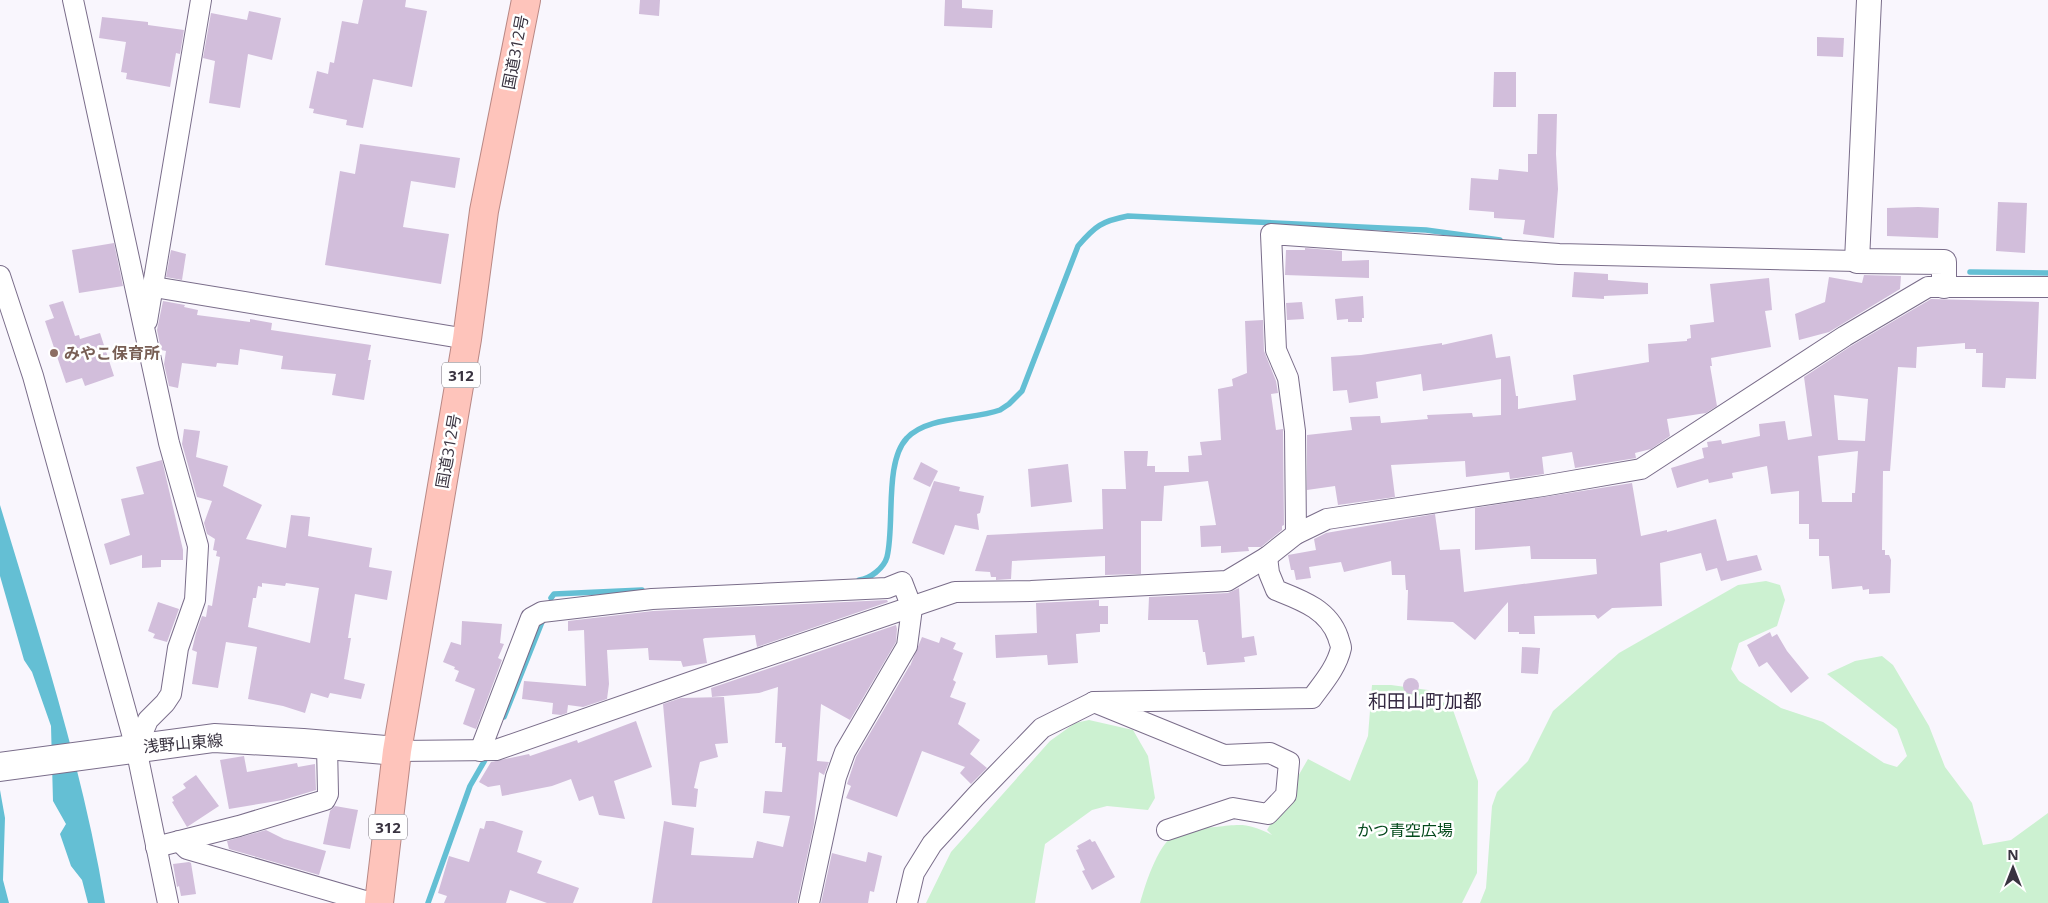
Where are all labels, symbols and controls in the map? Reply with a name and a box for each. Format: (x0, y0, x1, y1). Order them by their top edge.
street label: 国道312号 (497, 13, 533, 91)
place label: みやこ保育所 (64, 342, 160, 364)
marker: みやこ保育所 (48, 347, 60, 359)
road number: 312 (442, 362, 480, 388)
street label: 国道312号 (431, 412, 465, 490)
district label: 和田山町加都 (1368, 688, 1482, 714)
street label: 浅野山東線 (142, 729, 224, 757)
road number: 312 (369, 814, 407, 840)
park label: かつ青空広場 (1357, 819, 1453, 841)
north arrow (1988, 843, 2038, 893)
text: N (2007, 845, 2019, 864)

